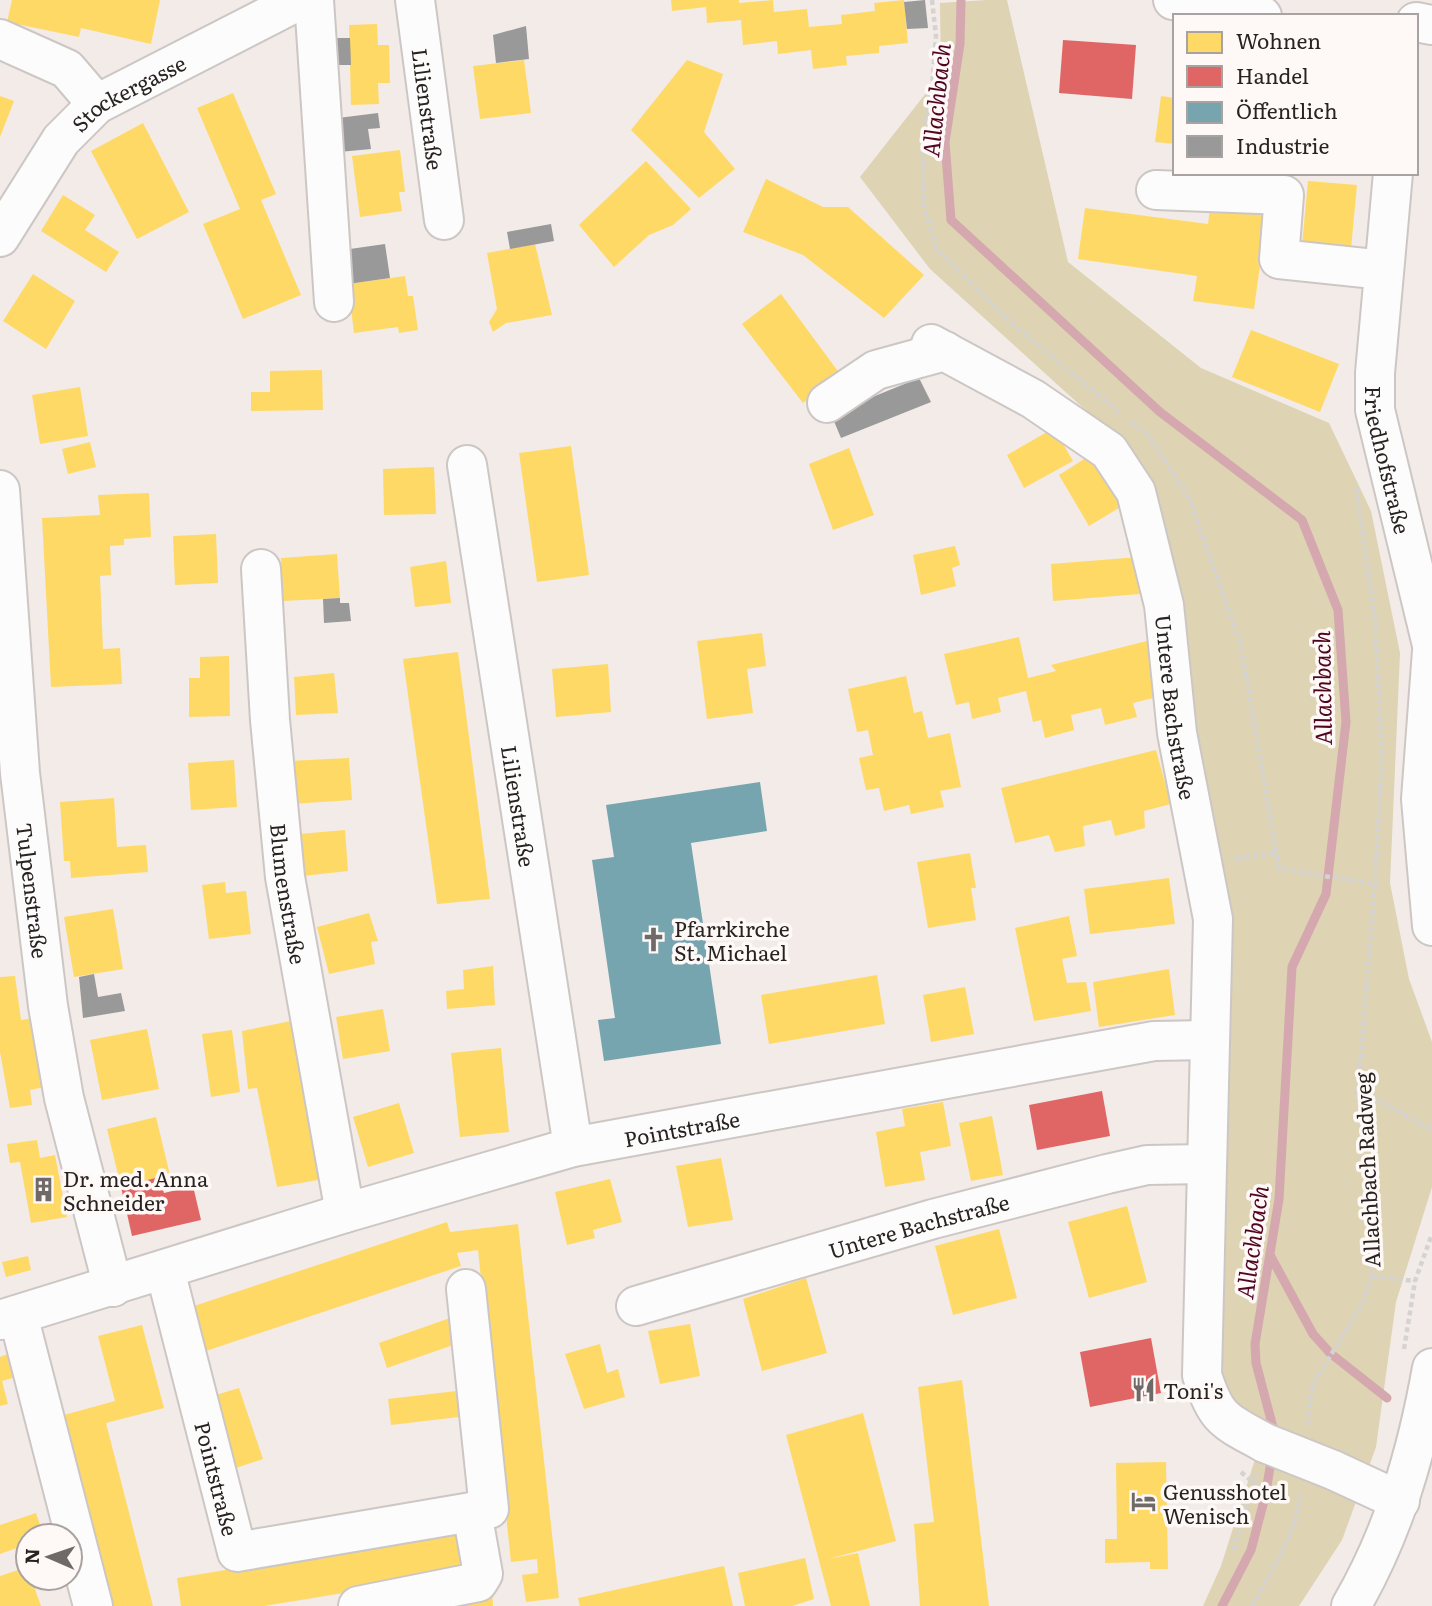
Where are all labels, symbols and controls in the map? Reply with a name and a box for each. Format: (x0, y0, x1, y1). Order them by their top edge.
legend (1173, 14, 1418, 175)
text: Wohnen (1236, 24, 1321, 55)
water label: Allachbach (912, 41, 958, 159)
street label: Stockergasse (63, 46, 191, 138)
street label: Lilienstraße (406, 46, 453, 172)
text: Handel (1236, 59, 1309, 90)
text: Öffentlich (1236, 94, 1338, 125)
text: Industrie (1236, 129, 1329, 160)
street label: Friedhofstraße (1360, 386, 1420, 537)
street label: Untere Bachstraße (1150, 613, 1205, 802)
water label: Allachbach (1303, 630, 1339, 746)
street label: Lilienstraße (495, 743, 545, 869)
street label: Tulpenstraße (11, 821, 58, 960)
street label: Blumenstraße (264, 822, 316, 967)
place label: Pfarrkirche St. Michael (674, 912, 790, 967)
church icon: Pfarrkirche St. Michael (640, 925, 668, 953)
street label: Allachbach Radweg (1345, 1071, 1387, 1269)
street label: Pointstraße (621, 1101, 742, 1153)
place label: Dr. med. Anna Schneider (63, 1162, 209, 1217)
building icon: Dr. med. Anna Schneider (29, 1175, 57, 1203)
water label: Allachbach (1226, 1182, 1276, 1301)
street label: Untere Bachstraße (824, 1184, 1012, 1264)
place label: Toni's (1163, 1374, 1223, 1405)
restaurant icon: Toni's (1129, 1375, 1157, 1403)
street label: Pointstraße (189, 1418, 248, 1539)
place label: Genusshotel Wenisch (1163, 1475, 1287, 1530)
hotel icon: Genusshotel Wenisch (1129, 1488, 1157, 1516)
north arrow (14, 1522, 84, 1592)
text: N (17, 1548, 45, 1565)

